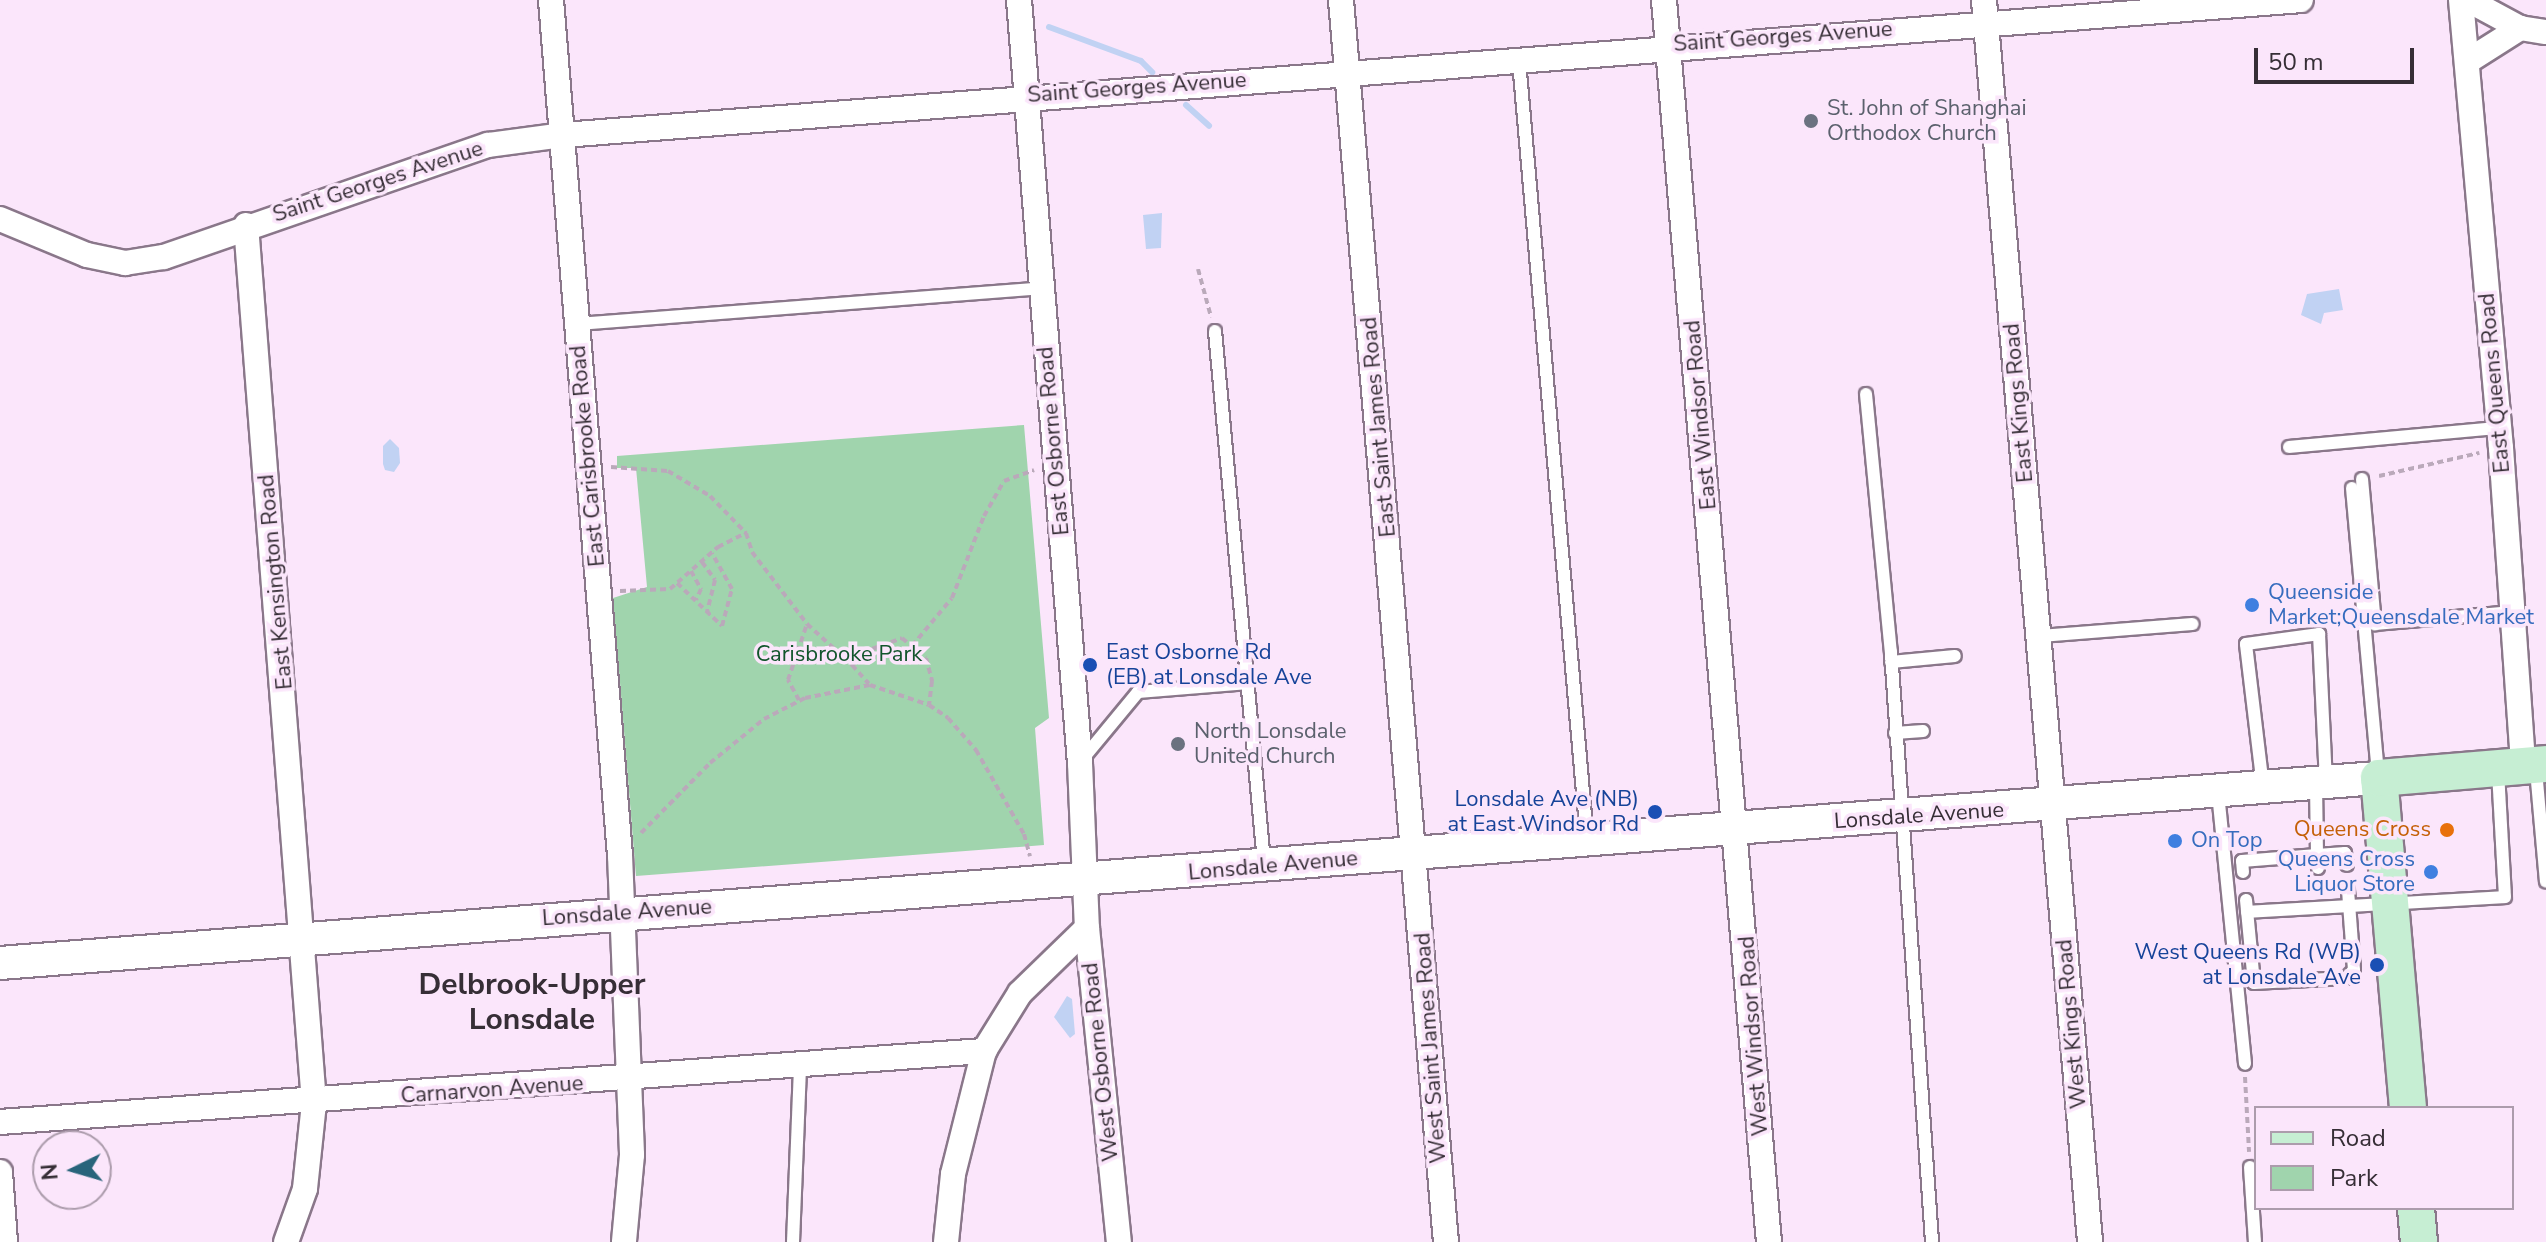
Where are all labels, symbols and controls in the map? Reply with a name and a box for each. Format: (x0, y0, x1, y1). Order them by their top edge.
street label: Saint Georges Avenue (1673, 16, 1893, 58)
scale bar (2258, 32, 2418, 82)
text: 50 m (2268, 46, 2324, 78)
street label: Saint Georges Avenue (1027, 67, 1247, 109)
place label: St. John of Shanghai Orthodox Church (1827, 95, 2027, 146)
marker: St. John of Shanghai Orthodox Church (1802, 112, 1820, 130)
street label: Saint Georges Avenue (270, 136, 486, 228)
street label: East Queens Road (2474, 292, 2516, 474)
street label: East Saint James Road (1356, 316, 1402, 538)
street label: East Windsor Road (1680, 319, 1722, 511)
street label: East Kings Road (1999, 322, 2039, 484)
street label: East Carisbrooke Road (565, 344, 611, 568)
street label: East Osborne Road (1033, 345, 1075, 537)
street label: East Kensington Road (253, 473, 299, 691)
place label: Queenside Market;Queensdale Market (2268, 579, 2534, 630)
marker: Queenside Market;Queensdale Market (2243, 596, 2261, 614)
place label: East Osborne Rd (EB) at Lonsdale Ave (1106, 639, 1312, 690)
park label: Carisbrooke Park (756, 642, 922, 668)
marker: East Osborne Rd (EB) at Lonsdale Ave (1081, 656, 1099, 674)
place label: North Lonsdale United Church (1194, 718, 1347, 770)
marker: North Lonsdale United Church (1169, 735, 1187, 753)
place label: Lonsdale Ave (NB) at East Windsor Rd (1448, 786, 1639, 838)
street label: Lonsdale Avenue (1833, 797, 2005, 835)
marker: Lonsdale Ave (NB) at East Windsor Rd (1646, 803, 1664, 821)
place label: Queens Cross (2294, 817, 2431, 843)
marker: Queens Cross (2438, 821, 2456, 839)
place label: On Top (2191, 828, 2263, 854)
marker: On Top (2166, 832, 2184, 850)
street label: Lonsdale Avenue (1187, 845, 1359, 887)
place label: Queens Cross Liquor Store (2278, 846, 2415, 898)
marker: Queens Cross Liquor Store (2422, 863, 2440, 881)
street label: Lonsdale Avenue (541, 894, 713, 932)
street label: West Saint James Road (1410, 932, 1452, 1164)
street label: West Windsor Road (1734, 935, 1774, 1137)
street label: West Kings Road (2051, 938, 2093, 1110)
place label: West Queens Rd (WB) at Lonsdale Ave (2135, 939, 2361, 990)
marker: West Queens Rd (WB) at Lonsdale Ave (2368, 956, 2386, 974)
street label: West Osborne Road (1077, 961, 1125, 1163)
district label: Delbrook-Upper Lonsdale (418, 967, 646, 1038)
street label: Carnarvon Avenue (400, 1070, 584, 1110)
legend (2254, 1106, 2514, 1210)
text: Road (2330, 1122, 2386, 1154)
north arrow (32, 1130, 112, 1210)
text: N (34, 1162, 66, 1181)
text: Park (2330, 1162, 2378, 1194)

